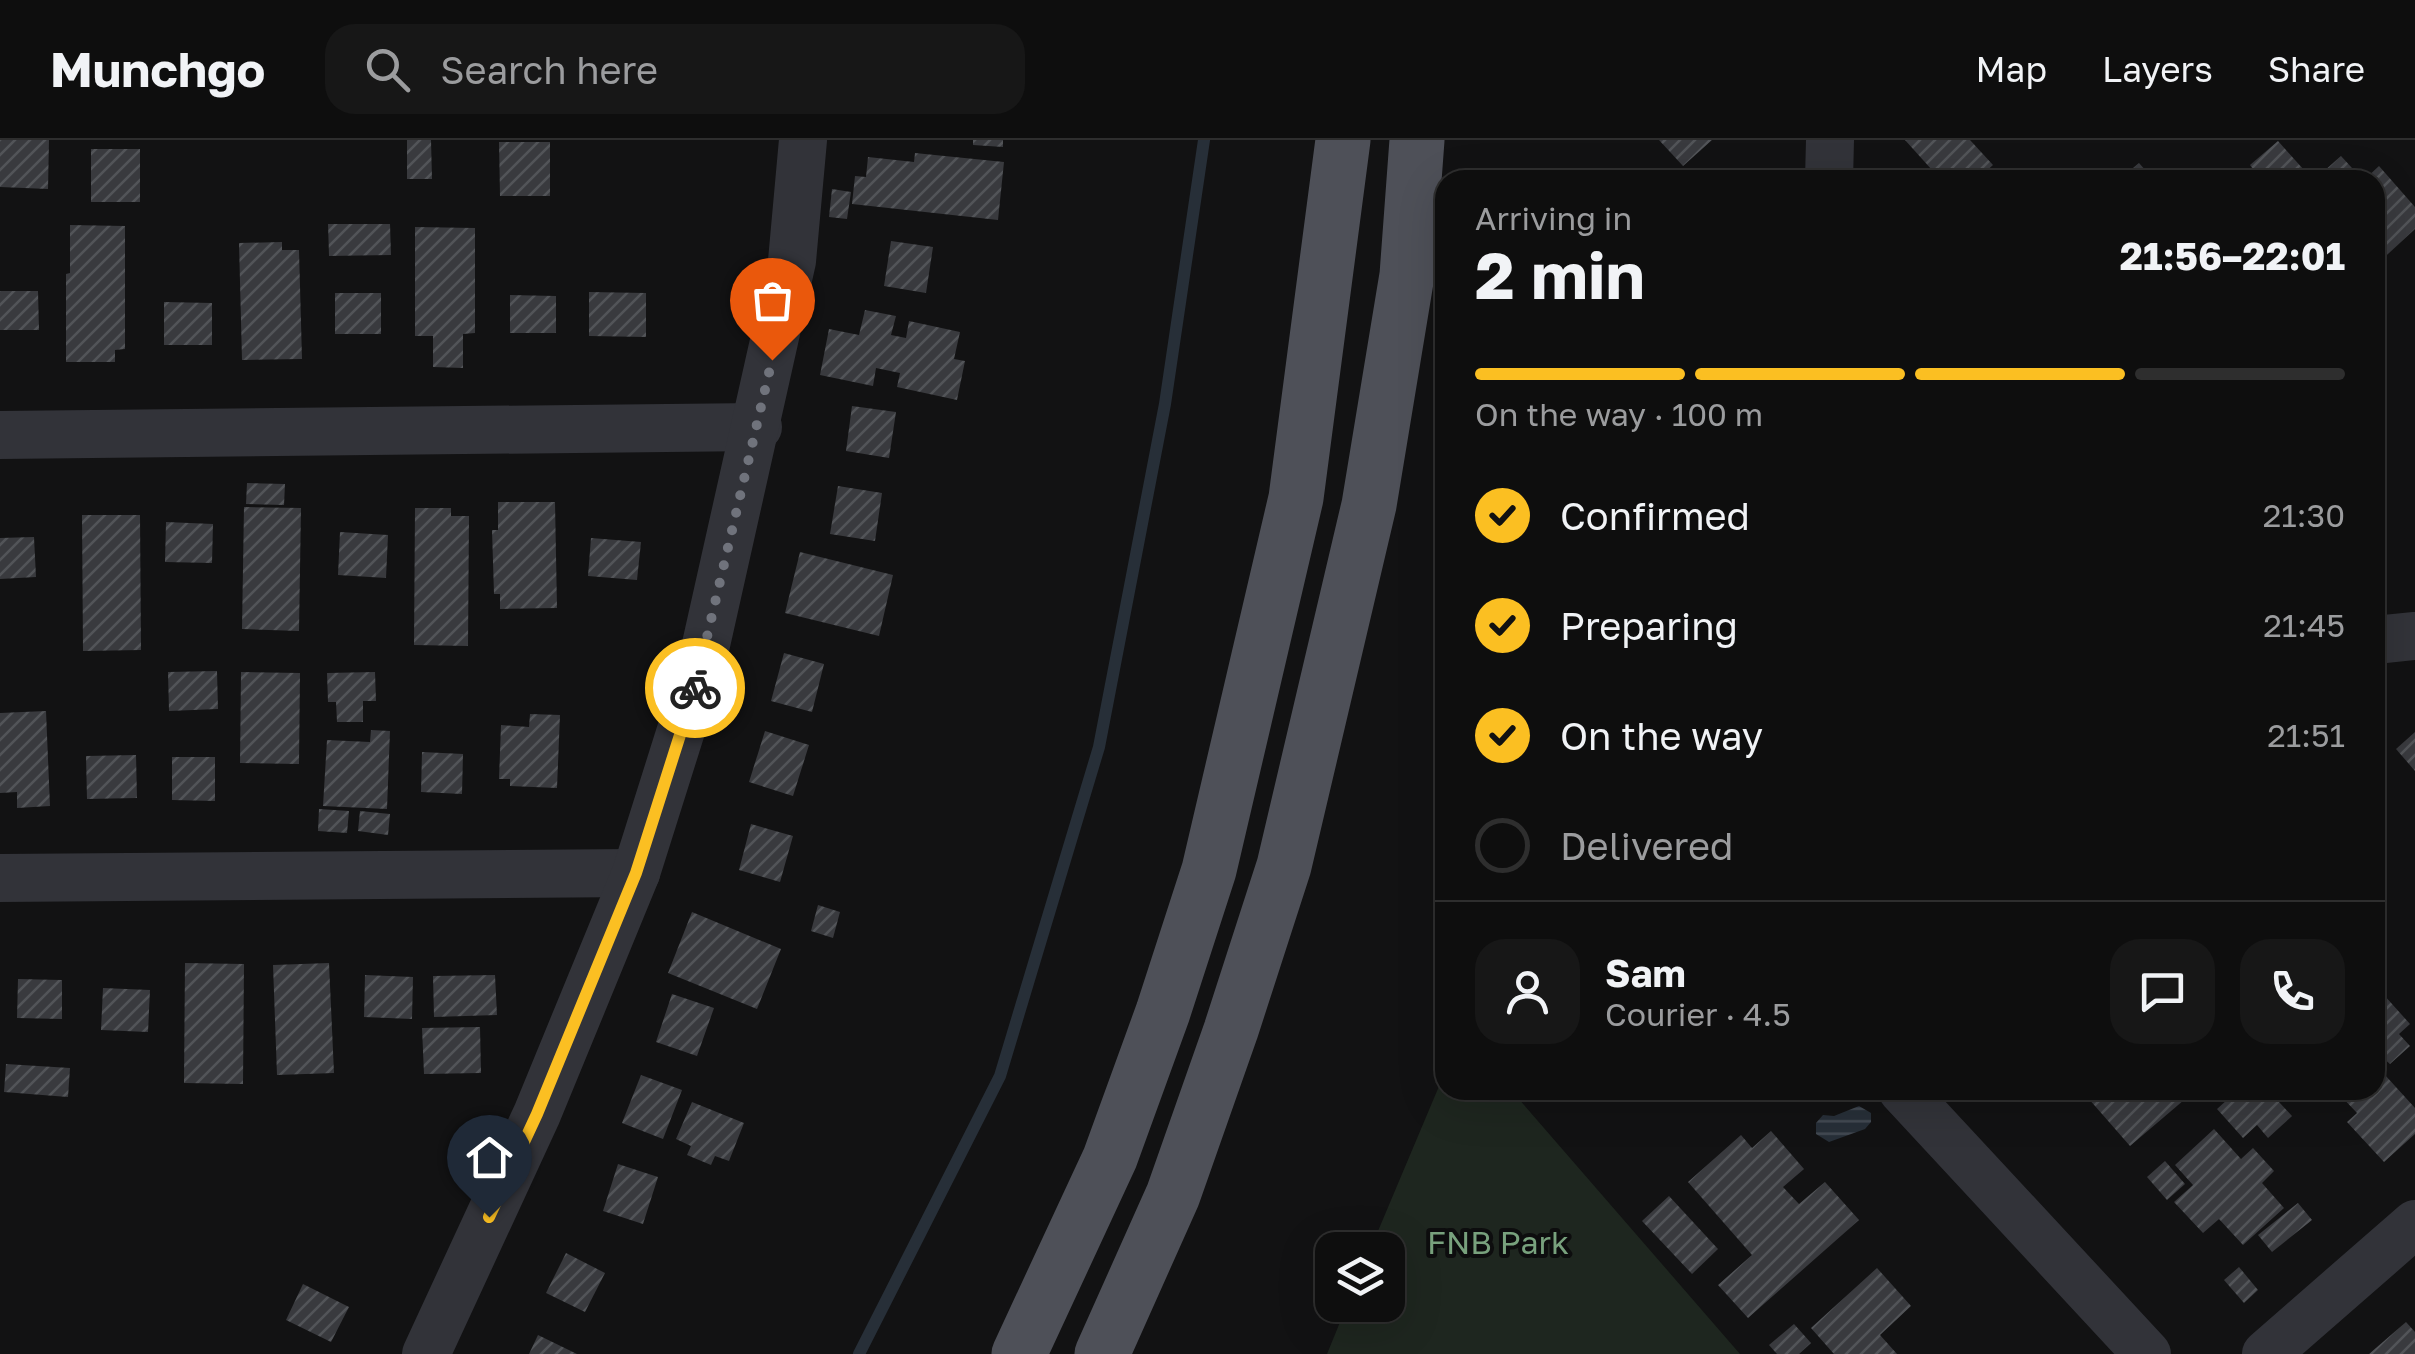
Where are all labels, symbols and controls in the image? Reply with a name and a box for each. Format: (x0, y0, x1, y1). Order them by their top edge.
search box (325, 24, 1025, 114)
text: Munchgo (50, 40, 265, 98)
icon: search (360, 42, 415, 97)
text: Search here (440, 47, 658, 92)
text: Map (1976, 48, 2047, 90)
text: Layers (2102, 48, 2213, 90)
text: Share (2268, 48, 2365, 90)
text: Arriving in (1475, 199, 1632, 237)
text: 21:56–22:01 (2120, 233, 2345, 278)
text: 2 min (1475, 235, 1645, 313)
pin (730, 258, 815, 361)
icon: bag (745, 273, 800, 328)
text: On the way · 100 m (1475, 395, 1763, 433)
icon: check (1475, 488, 1530, 543)
text: Confirmed (1560, 493, 1750, 538)
text: 21:30 (2263, 496, 2345, 534)
icon: check (1475, 598, 1530, 653)
text: Preparing (1560, 603, 1738, 648)
text: 21:45 (2263, 606, 2345, 644)
courier (645, 638, 745, 738)
icon: bike (668, 661, 723, 716)
icon: check (1475, 708, 1530, 763)
text: On the way (1560, 713, 1763, 758)
text: 21:51 (2267, 716, 2345, 754)
text: Delivered (1560, 823, 1733, 868)
button: person (1475, 939, 1580, 1044)
button: chat (2110, 939, 2215, 1044)
button: phone (2240, 939, 2345, 1044)
text: Sam (1605, 950, 1686, 995)
text: Courier · 4.5 (1605, 995, 1791, 1033)
pin (447, 1115, 532, 1218)
icon: home (462, 1130, 517, 1185)
park label: FNB Park (1427, 1223, 1569, 1261)
map controls (1315, 1232, 1405, 1322)
button: layers (1315, 1232, 1405, 1322)

